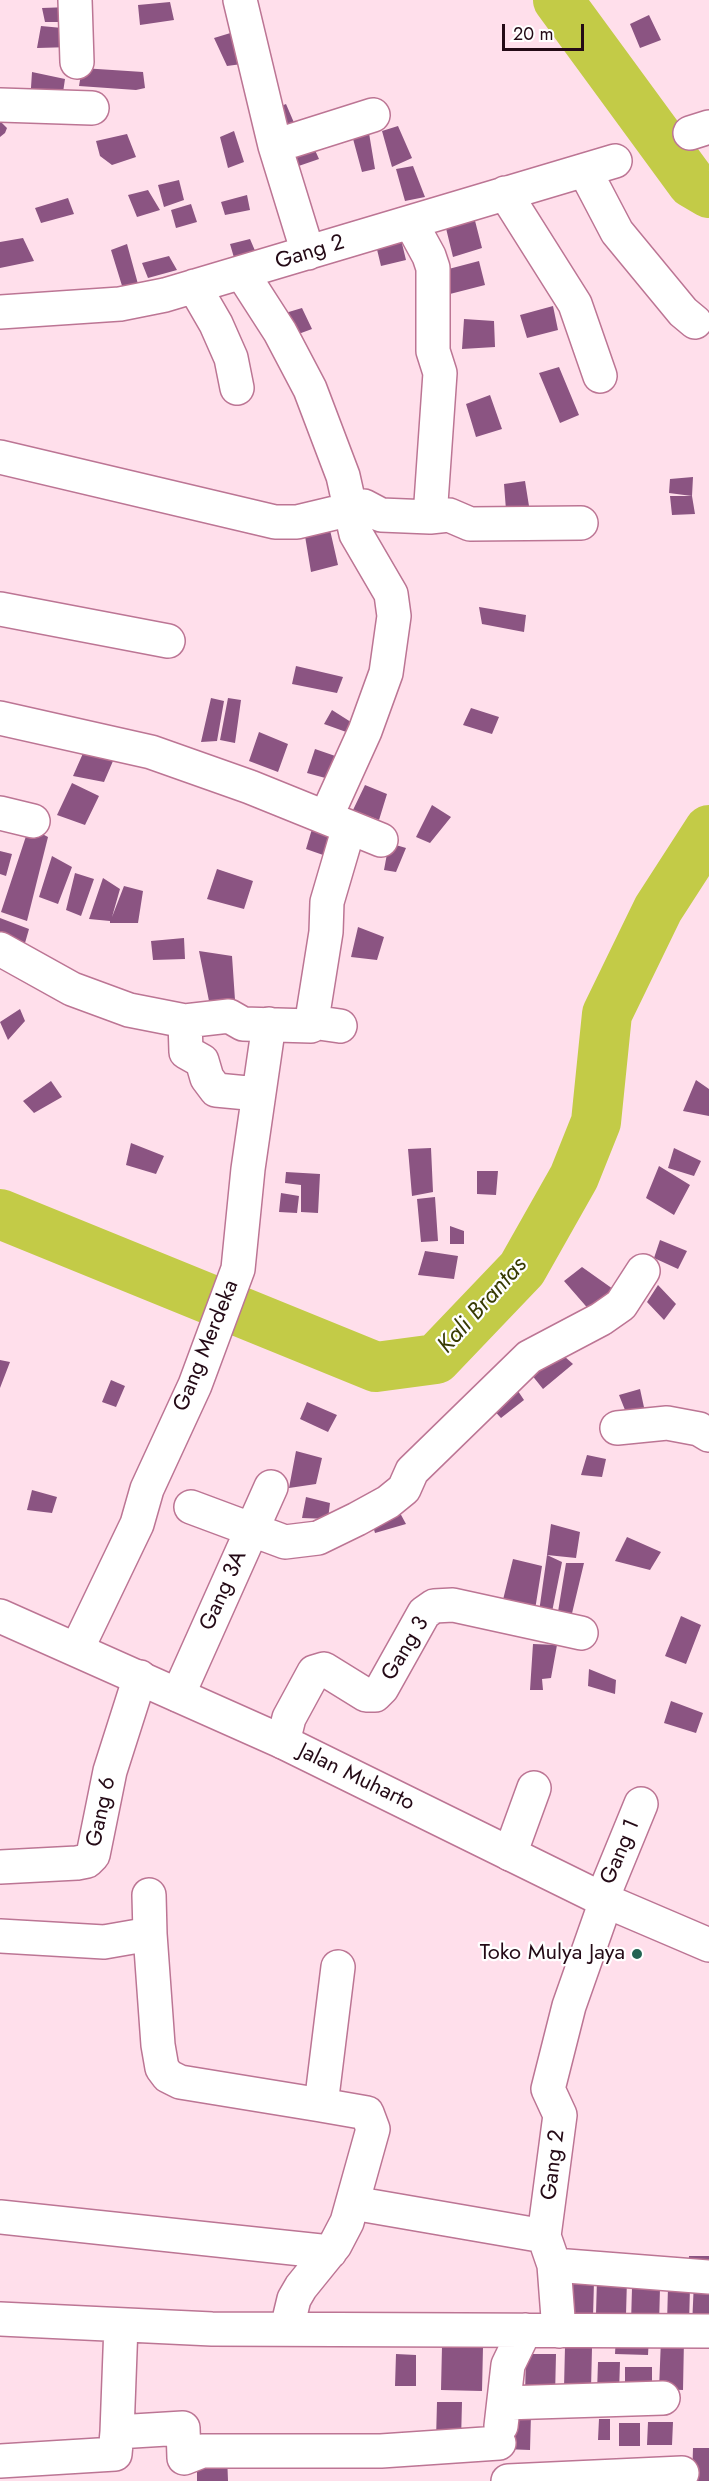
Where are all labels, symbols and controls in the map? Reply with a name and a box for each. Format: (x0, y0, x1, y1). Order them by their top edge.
scale bar (505, 12, 588, 50)
text: 20 m (513, 21, 553, 47)
street label: Gang 2 (272, 230, 348, 276)
water label: Kali Brantas (432, 1252, 534, 1360)
street label: Gang Merdeka (169, 1277, 245, 1415)
street label: Gang 3A (195, 1547, 253, 1635)
street label: Gang 3 (377, 1612, 435, 1686)
street label: Jalan Muharto (294, 1739, 418, 1817)
street label: Gang 6 (82, 1775, 122, 1849)
street label: Gang 1 (596, 1815, 646, 1889)
place label: Toko Mulya Jaya (480, 1941, 625, 1967)
marker: Toko Mulya Jaya (630, 1947, 644, 1961)
street label: Gang 2 (537, 2128, 571, 2202)

